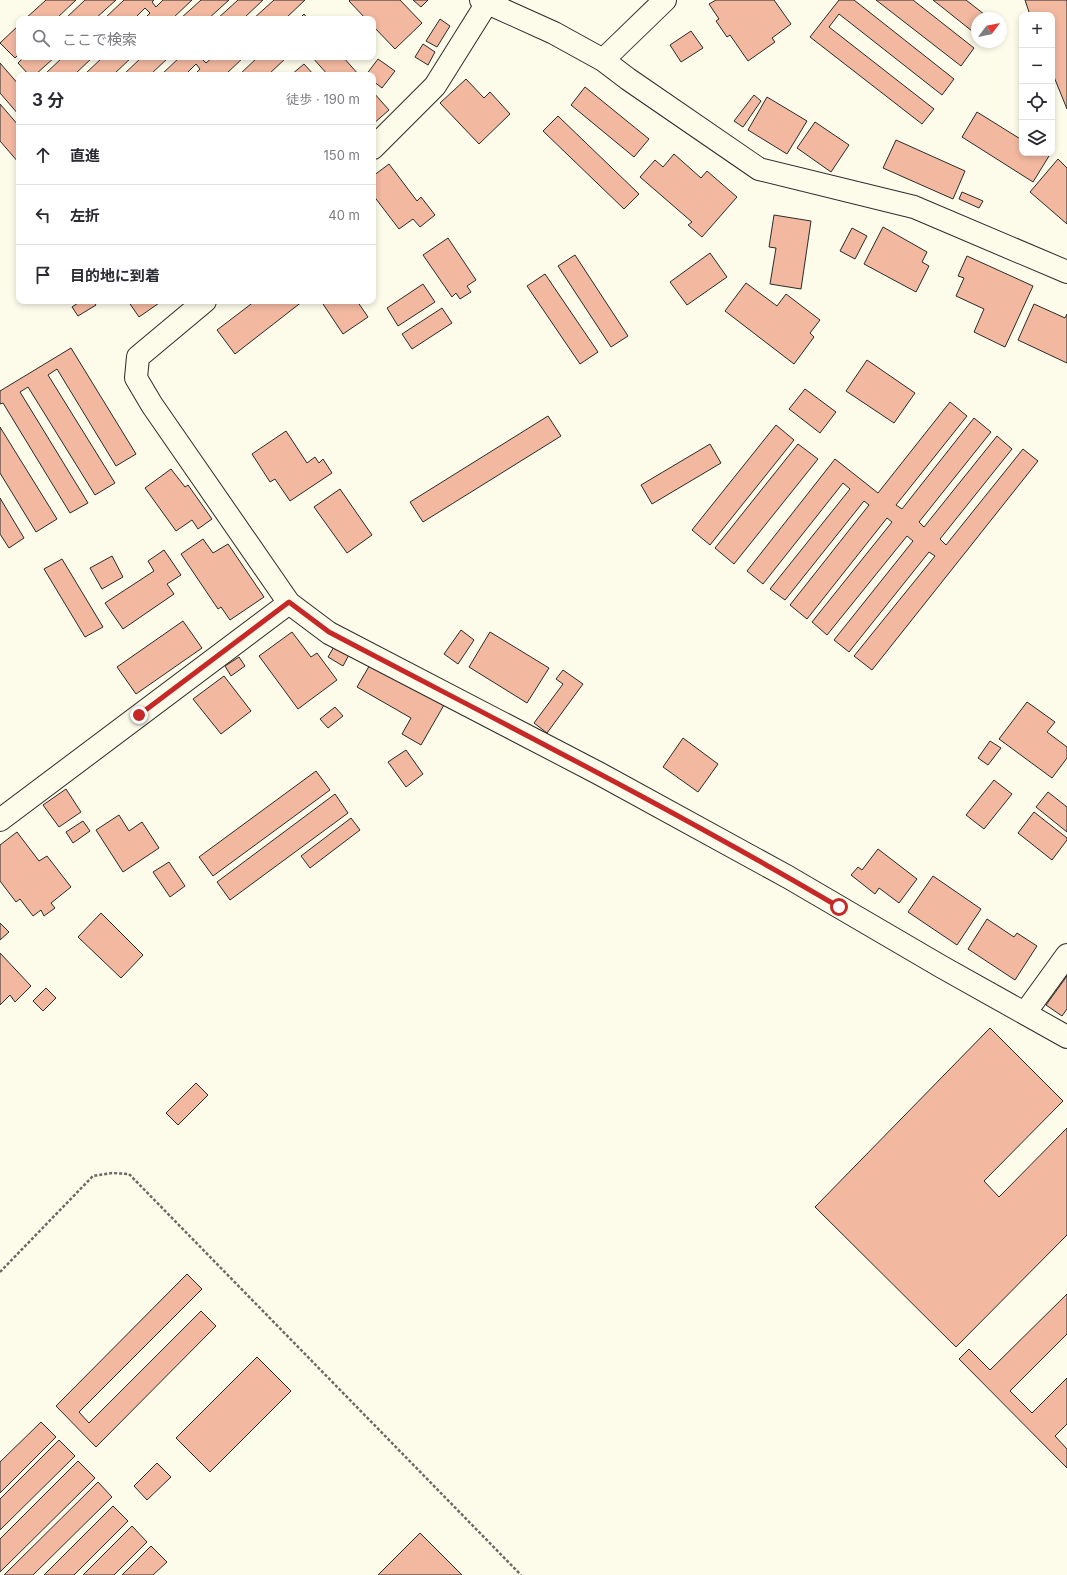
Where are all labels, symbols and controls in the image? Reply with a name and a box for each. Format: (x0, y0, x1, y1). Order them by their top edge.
north arrow (971, 12, 1007, 48)
map controls (1019, 12, 1055, 156)
button: + (1019, 12, 1055, 48)
search box (16, 16, 376, 60)
icon: search (30, 27, 52, 49)
text: ここで検索 (62, 30, 137, 49)
button: − (1019, 48, 1055, 84)
button: locate (1019, 84, 1055, 120)
text: 3 分 (32, 90, 64, 110)
text: 徒歩 · 190 m (286, 91, 360, 107)
button: layers (1019, 120, 1055, 156)
icon: ahead (32, 144, 54, 166)
text: 直進 (70, 146, 100, 165)
text: 150 m (324, 147, 360, 163)
icon: left (32, 204, 54, 226)
text: 左折 (70, 206, 100, 225)
text: 40 m (328, 207, 360, 223)
icon: arrive (32, 264, 54, 286)
text: 目的地に到着 (70, 266, 160, 285)
route end (130, 706, 148, 724)
route start (830, 898, 848, 916)

